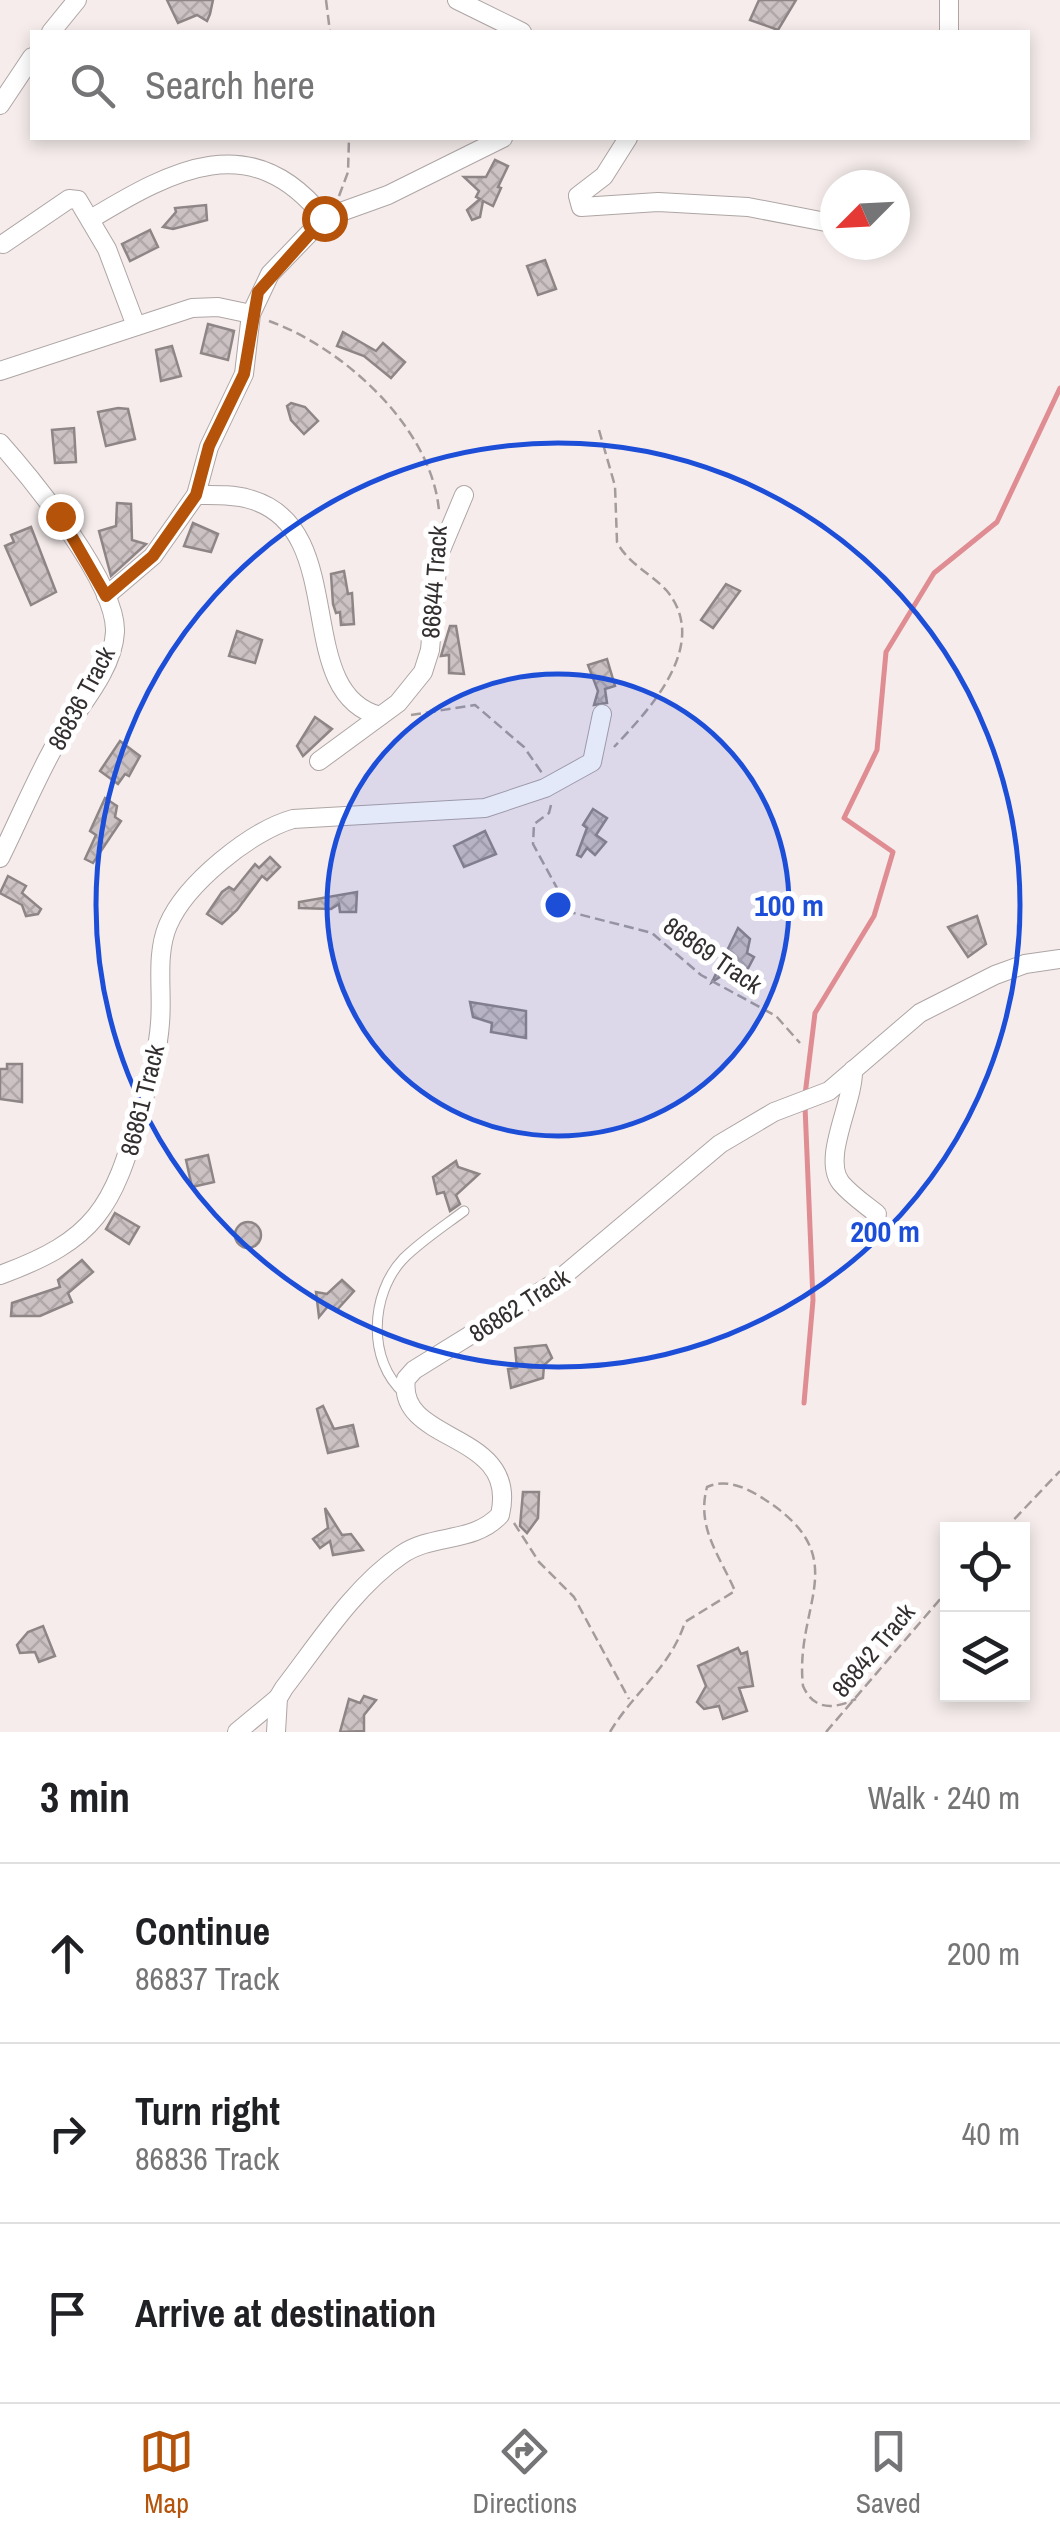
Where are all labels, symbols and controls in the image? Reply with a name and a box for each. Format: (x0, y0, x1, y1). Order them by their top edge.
search box (30, 30, 1030, 140)
icon: search (65, 58, 120, 113)
text: Search here (145, 60, 315, 111)
north arrow (820, 170, 910, 260)
route start (302, 196, 348, 242)
route end (38, 494, 84, 540)
street label: 86844 Track (413, 524, 455, 639)
street label: 86836 Track (39, 640, 123, 756)
text: 100 m (754, 885, 824, 925)
centre of rings (540, 887, 576, 923)
street label: 86869 Track (657, 909, 770, 1002)
street label: 86861 Track (112, 1040, 172, 1159)
text: 200 m (850, 1211, 920, 1251)
street label: 86862 Track (462, 1260, 576, 1350)
map controls (940, 1522, 1030, 1702)
button: locate (940, 1522, 1030, 1612)
street label: 86842 Track (824, 1595, 923, 1704)
button: layers (940, 1612, 1030, 1702)
text: 3 min (40, 1769, 130, 1825)
text: Walk · 240 m (868, 1776, 1020, 1819)
text: Continue (135, 1906, 270, 1957)
icon: ahead (40, 1926, 95, 1981)
text: 200 m (947, 1932, 1020, 1975)
text: 86837 Track (135, 1957, 279, 2000)
text: Turn right (135, 2086, 280, 2137)
icon: right (40, 2106, 95, 2161)
text: 40 m (962, 2112, 1020, 2155)
text: 86836 Track (135, 2137, 279, 2180)
icon: arrive (40, 2286, 95, 2341)
text: Arrive at destination (135, 2288, 436, 2339)
tab: Map (139, 2424, 194, 2522)
tab: Directions (473, 2424, 577, 2522)
tab: Saved (856, 2424, 921, 2522)

